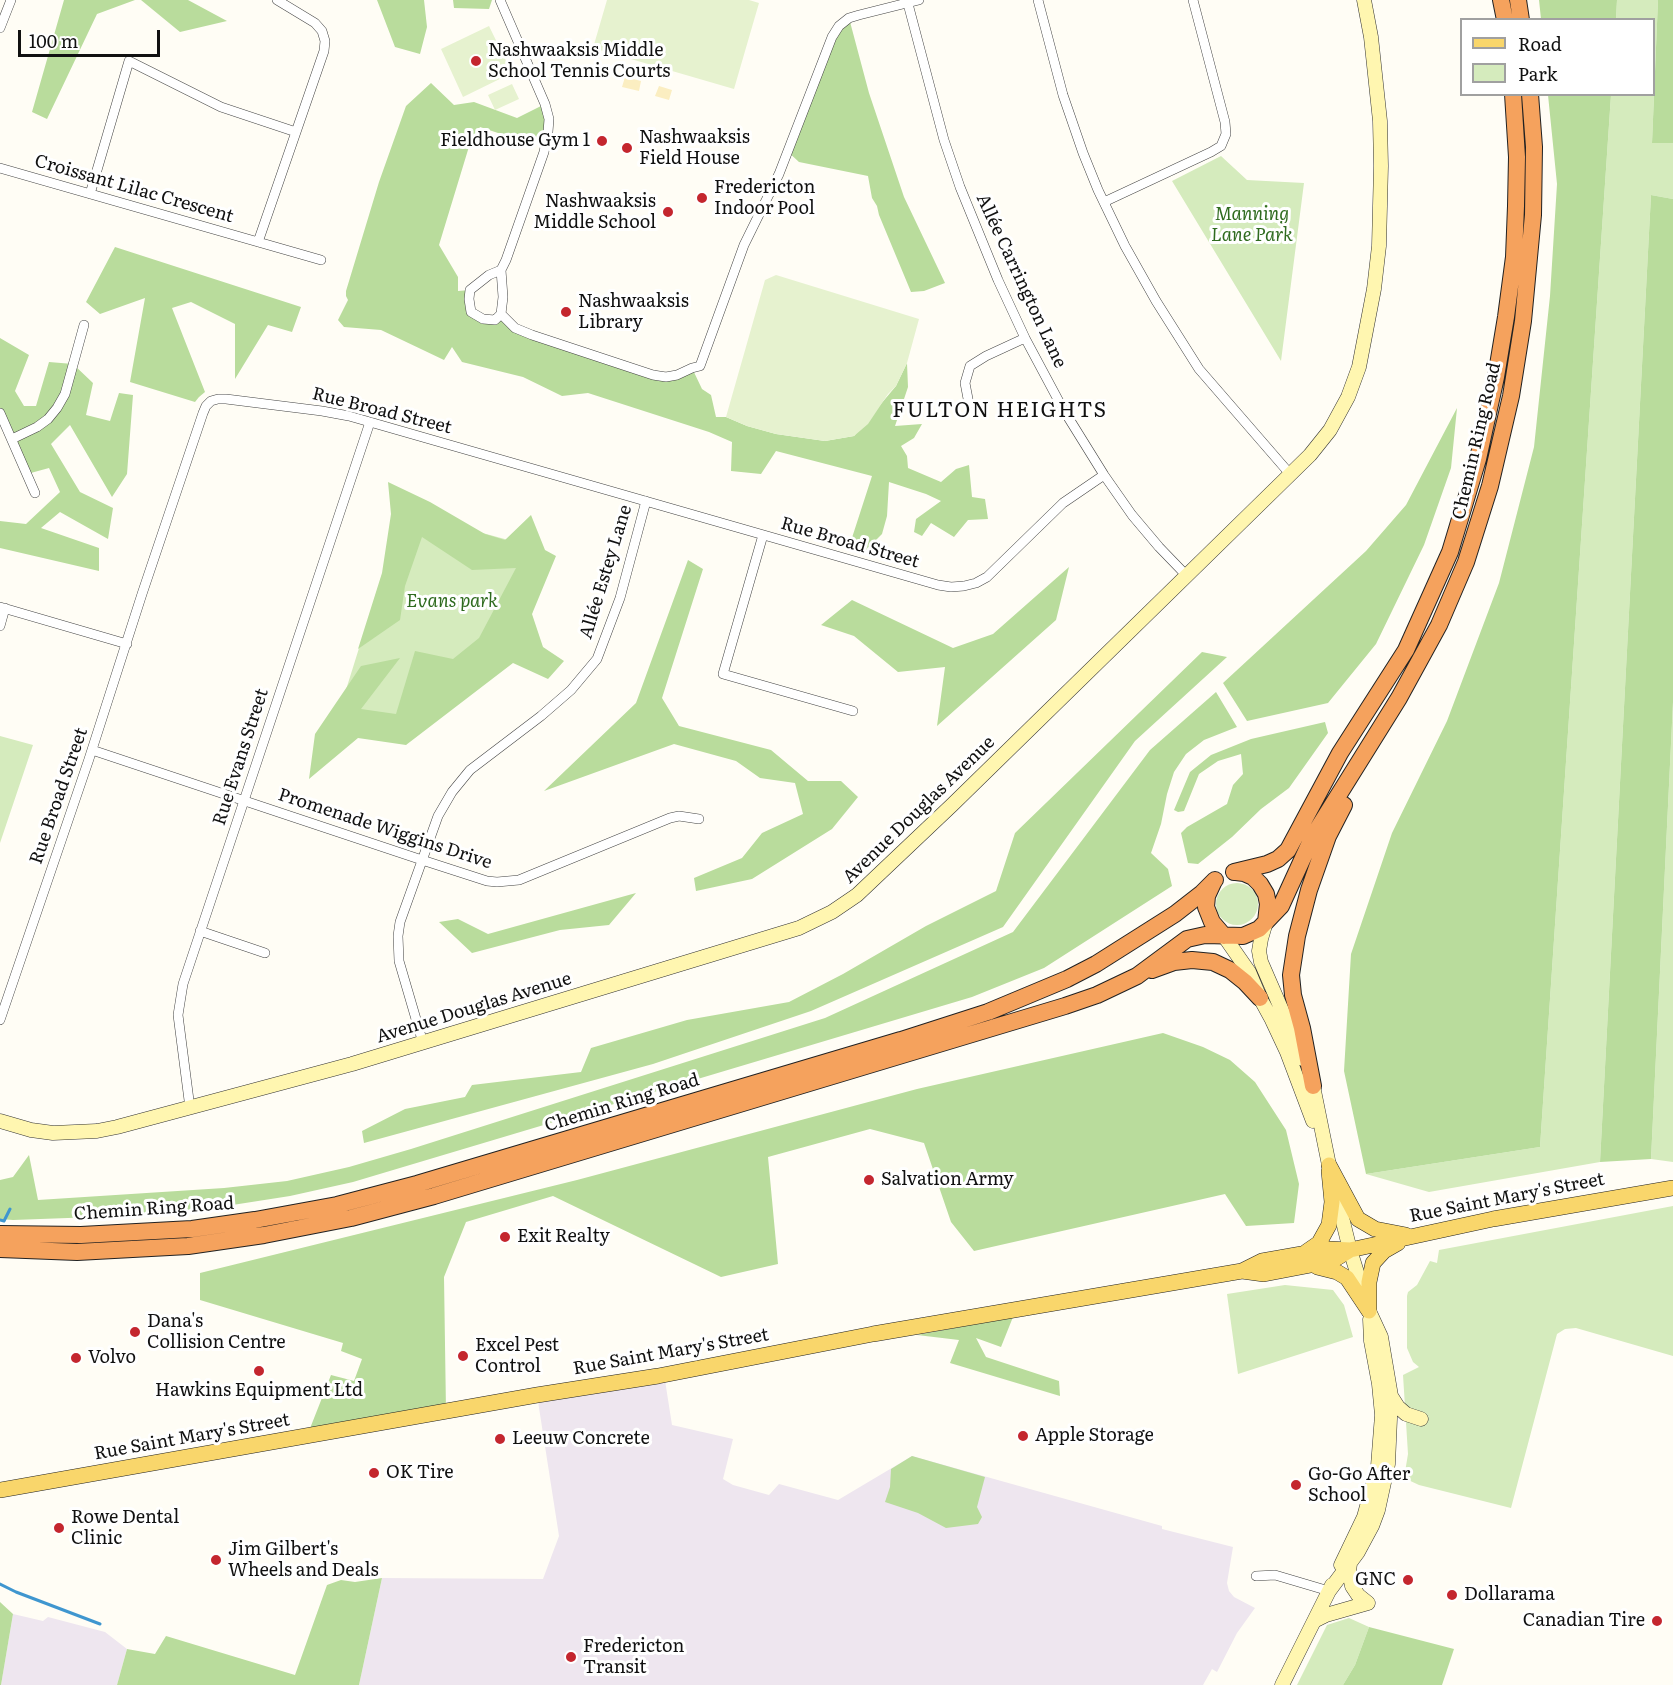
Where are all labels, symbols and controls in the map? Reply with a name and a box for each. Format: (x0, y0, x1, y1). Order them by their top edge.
scale bar (21, 18, 164, 56)
legend (1460, 18, 1655, 96)
text: 100 m (29, 27, 78, 54)
text: Road (1518, 30, 1562, 57)
place label: Nashwaaksis Middle School Tennis Courts (488, 40, 670, 82)
marker: Nashwaaksis Middle School Tennis Courts (469, 54, 483, 68)
text: Park (1518, 60, 1557, 87)
place label: Nashwaaksis Field House (639, 127, 750, 170)
place label: Fieldhouse Gym 1 (440, 130, 590, 152)
marker: Fieldhouse Gym 1 (595, 134, 609, 148)
marker: Nashwaaksis Field House (620, 141, 634, 155)
street label: Croissant Lilac Crescent (32, 150, 236, 228)
place label: Fredericton Indoor Pool (714, 177, 815, 219)
place label: Nashwaaksis Middle School (533, 191, 656, 234)
marker: Fredericton Indoor Pool (695, 191, 709, 205)
street label: Allée Carrington Lane (971, 191, 1071, 371)
park label: Manning Lane Park (1211, 204, 1293, 246)
marker: Nashwaaksis Middle School (661, 205, 675, 219)
place label: Nashwaaksis Library (578, 291, 689, 334)
marker: Nashwaaksis Library (559, 305, 573, 319)
street label: Chemin Ring Road (1448, 360, 1506, 522)
street label: Rue Broad Street (310, 383, 454, 439)
district label: FULTON HEIGHTS (892, 398, 1108, 424)
street label: Allée Estey Lane (575, 502, 637, 642)
street label: Rue Broad Street (778, 513, 922, 573)
park label: Evans park (406, 591, 498, 613)
street label: Rue Evans Street (209, 686, 273, 828)
street label: Rue Broad Street (25, 725, 93, 867)
street label: Avenue Douglas Avenue (839, 732, 999, 888)
street label: Promenade Wiggins Drive (275, 784, 495, 874)
street label: Avenue Douglas Avenue (374, 968, 574, 1048)
street label: Chemin Ring Road (542, 1069, 702, 1137)
street label: Rue Saint Mary's Street (1408, 1168, 1606, 1228)
place label: Salvation Army (881, 1169, 1014, 1191)
marker: Salvation Army (862, 1173, 876, 1187)
street label: Chemin Ring Road (73, 1193, 235, 1225)
place label: Exit Realty (517, 1226, 610, 1248)
marker: Exit Realty (498, 1230, 512, 1244)
place label: Dana's Collision Centre (147, 1311, 286, 1354)
street label: Rue Saint Mary's Street (572, 1324, 770, 1380)
marker: Dana's Collision Centre (128, 1325, 142, 1339)
place label: Excel Pest Control (475, 1335, 559, 1378)
place label: Volvo (88, 1347, 136, 1369)
marker: Excel Pest Control (456, 1349, 470, 1363)
marker: Volvo (69, 1351, 83, 1365)
marker: Hawkins Equipment Ltd (252, 1364, 266, 1378)
place label: Hawkins Equipment Ltd (155, 1380, 363, 1402)
street label: Rue Saint Mary's Street (93, 1409, 291, 1465)
place label: Apple Storage (1035, 1425, 1154, 1447)
place label: Leeuw Concrete (512, 1428, 650, 1450)
marker: Apple Storage (1016, 1429, 1030, 1443)
marker: Leeuw Concrete (493, 1432, 507, 1446)
place label: OK Tire (386, 1462, 454, 1484)
place label: Go-Go After School (1308, 1464, 1410, 1506)
marker: OK Tire (367, 1466, 381, 1480)
marker: Go-Go After School (1289, 1478, 1303, 1492)
place label: Rowe Dental Clinic (71, 1507, 179, 1550)
marker: Rowe Dental Clinic (52, 1521, 66, 1535)
place label: Jim Gilbert's Wheels and Deals (228, 1539, 379, 1582)
marker: Jim Gilbert's Wheels and Deals (209, 1553, 223, 1567)
place label: GNC (1355, 1569, 1396, 1591)
marker: GNC (1401, 1573, 1415, 1587)
place label: Dollarama (1464, 1584, 1555, 1606)
marker: Dollarama (1445, 1588, 1459, 1602)
place label: Canadian Tire (1523, 1610, 1645, 1632)
marker: Canadian Tire (1650, 1614, 1664, 1628)
place label: Fredericton Transit (583, 1636, 684, 1678)
marker: Fredericton Transit (564, 1650, 578, 1664)

